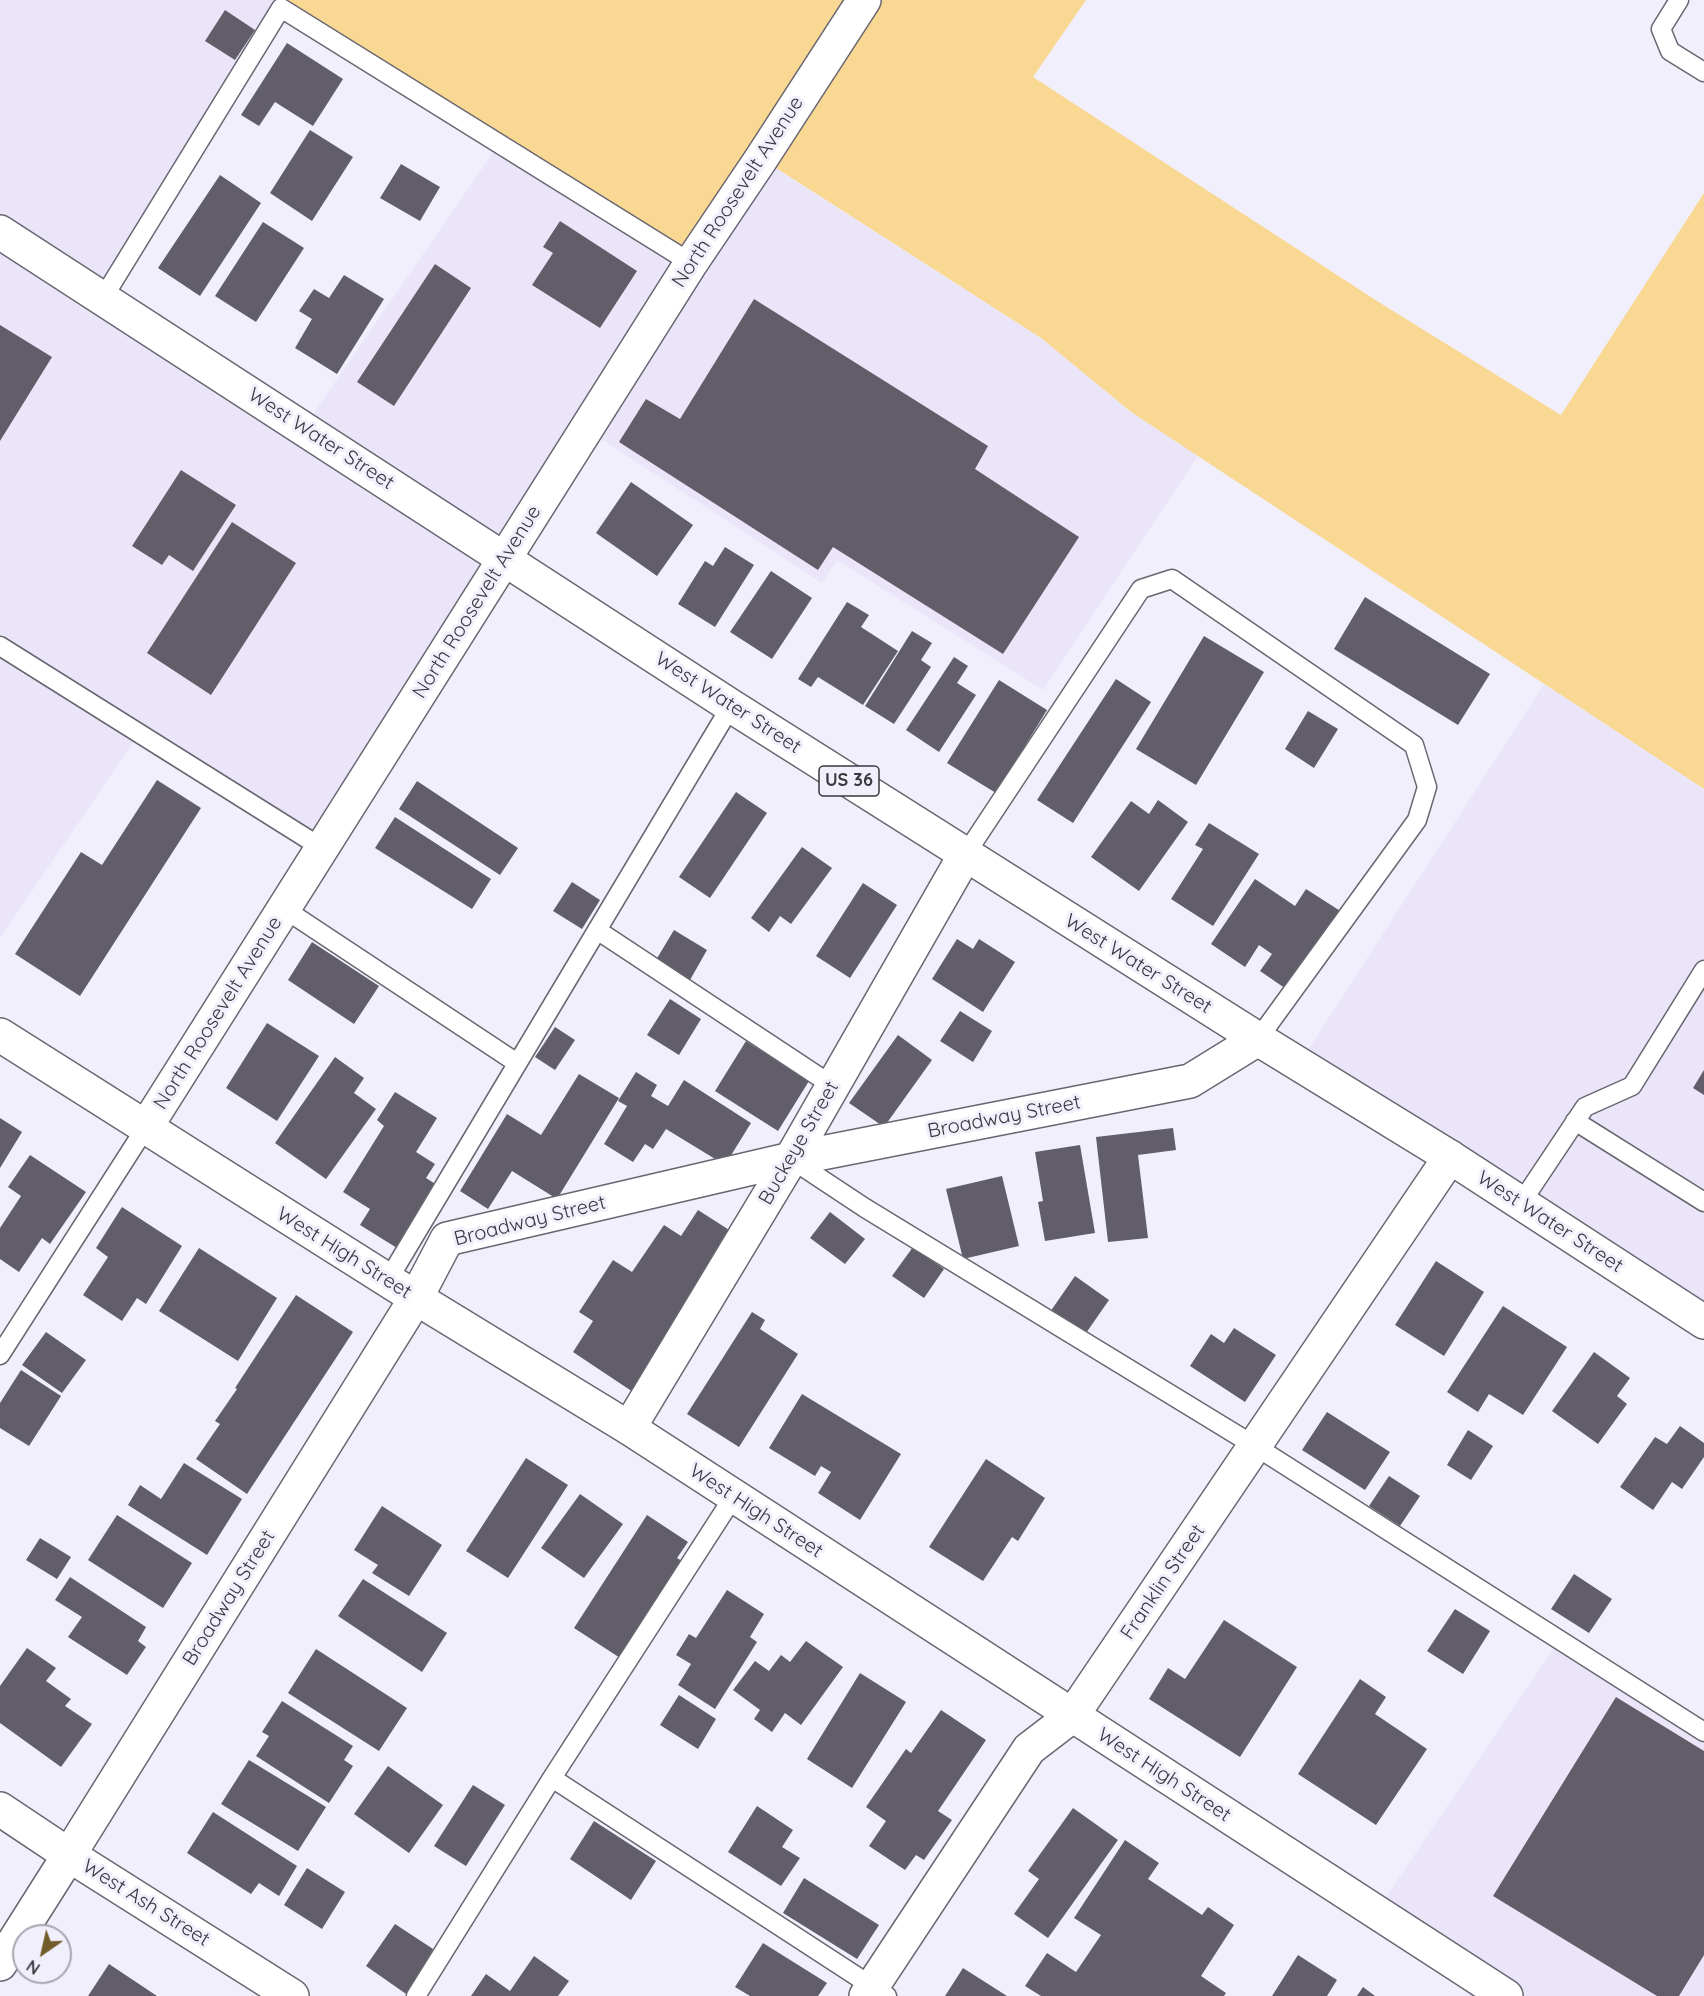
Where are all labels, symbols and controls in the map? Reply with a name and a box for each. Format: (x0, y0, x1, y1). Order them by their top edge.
street label: North Roosevelt Avenue (667, 92, 809, 292)
street label: West Water Street (244, 383, 398, 495)
street label: North Roosevelt Avenue (408, 501, 546, 703)
street label: West Water Street (651, 647, 805, 759)
road number: US 36 (819, 766, 879, 796)
street label: West Water Street (1060, 909, 1216, 1019)
street label: North Roosevelt Avenue (149, 912, 287, 1114)
street label: Buckeye Street (754, 1077, 844, 1209)
street label: Broadway Street (925, 1090, 1083, 1144)
street label: West Water Street (1473, 1166, 1627, 1278)
street label: Broadway Street (452, 1191, 608, 1251)
street label: West High Street (272, 1202, 416, 1304)
street label: West High Street (685, 1459, 827, 1563)
street label: Franklin Street (1116, 1520, 1210, 1644)
street label: Broadway Street (178, 1526, 280, 1670)
street label: West High Street (1093, 1723, 1235, 1827)
street label: West Ash Street (78, 1854, 214, 1952)
north arrow (12, 1924, 72, 1984)
text: N (23, 1956, 44, 1979)

